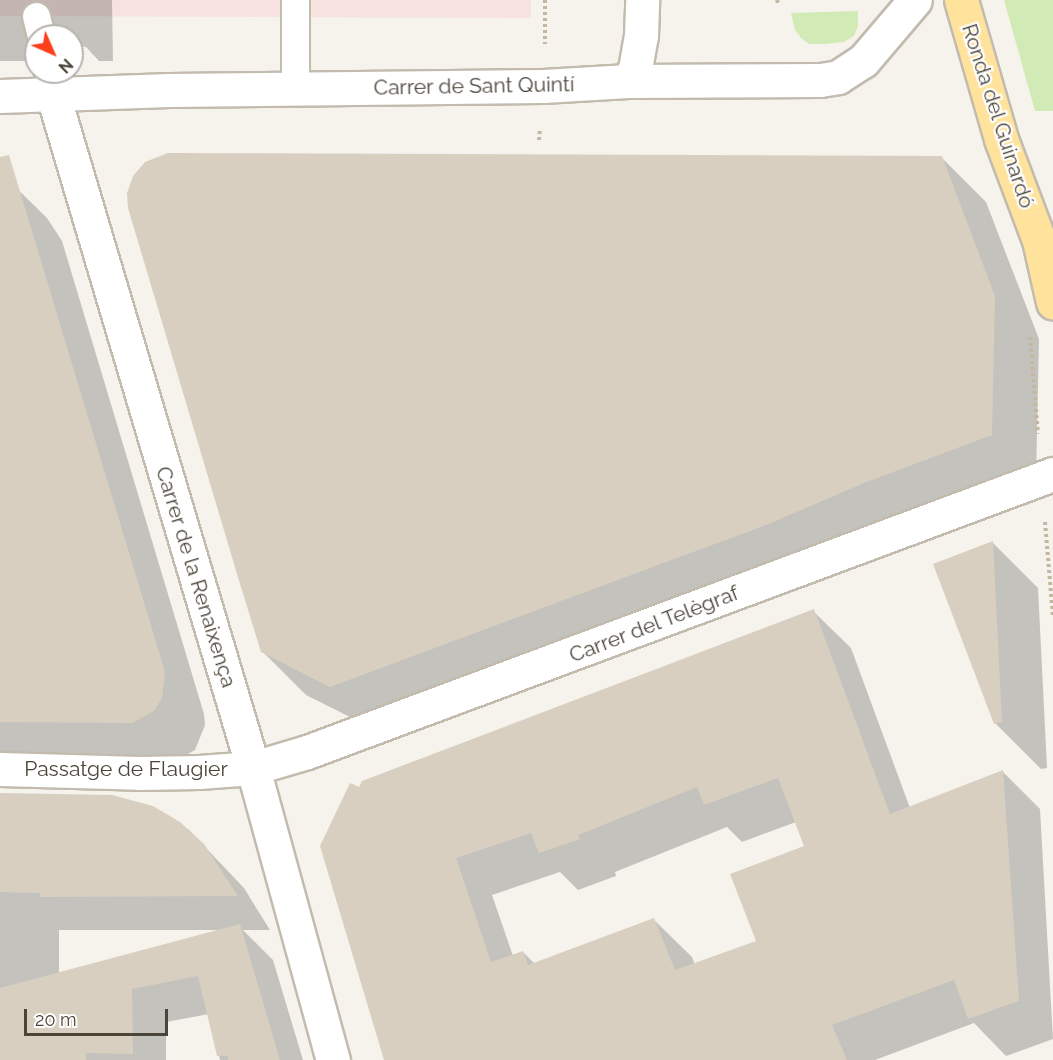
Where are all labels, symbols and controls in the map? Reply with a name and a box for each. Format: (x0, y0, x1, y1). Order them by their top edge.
street label: Ronda del Guinardó (956, 20, 1040, 212)
north arrow (24, 24, 84, 84)
text: N (55, 55, 77, 77)
street label: Carrer de Sant Quintí (373, 72, 575, 100)
street label: Carrer de la Renaixença (150, 463, 242, 691)
street label: Carrer del Telègraf (565, 580, 743, 668)
street label: Passatge de Flaugier (24, 756, 228, 782)
scale bar (27, 997, 171, 1035)
text: 20 m (35, 1009, 77, 1030)

